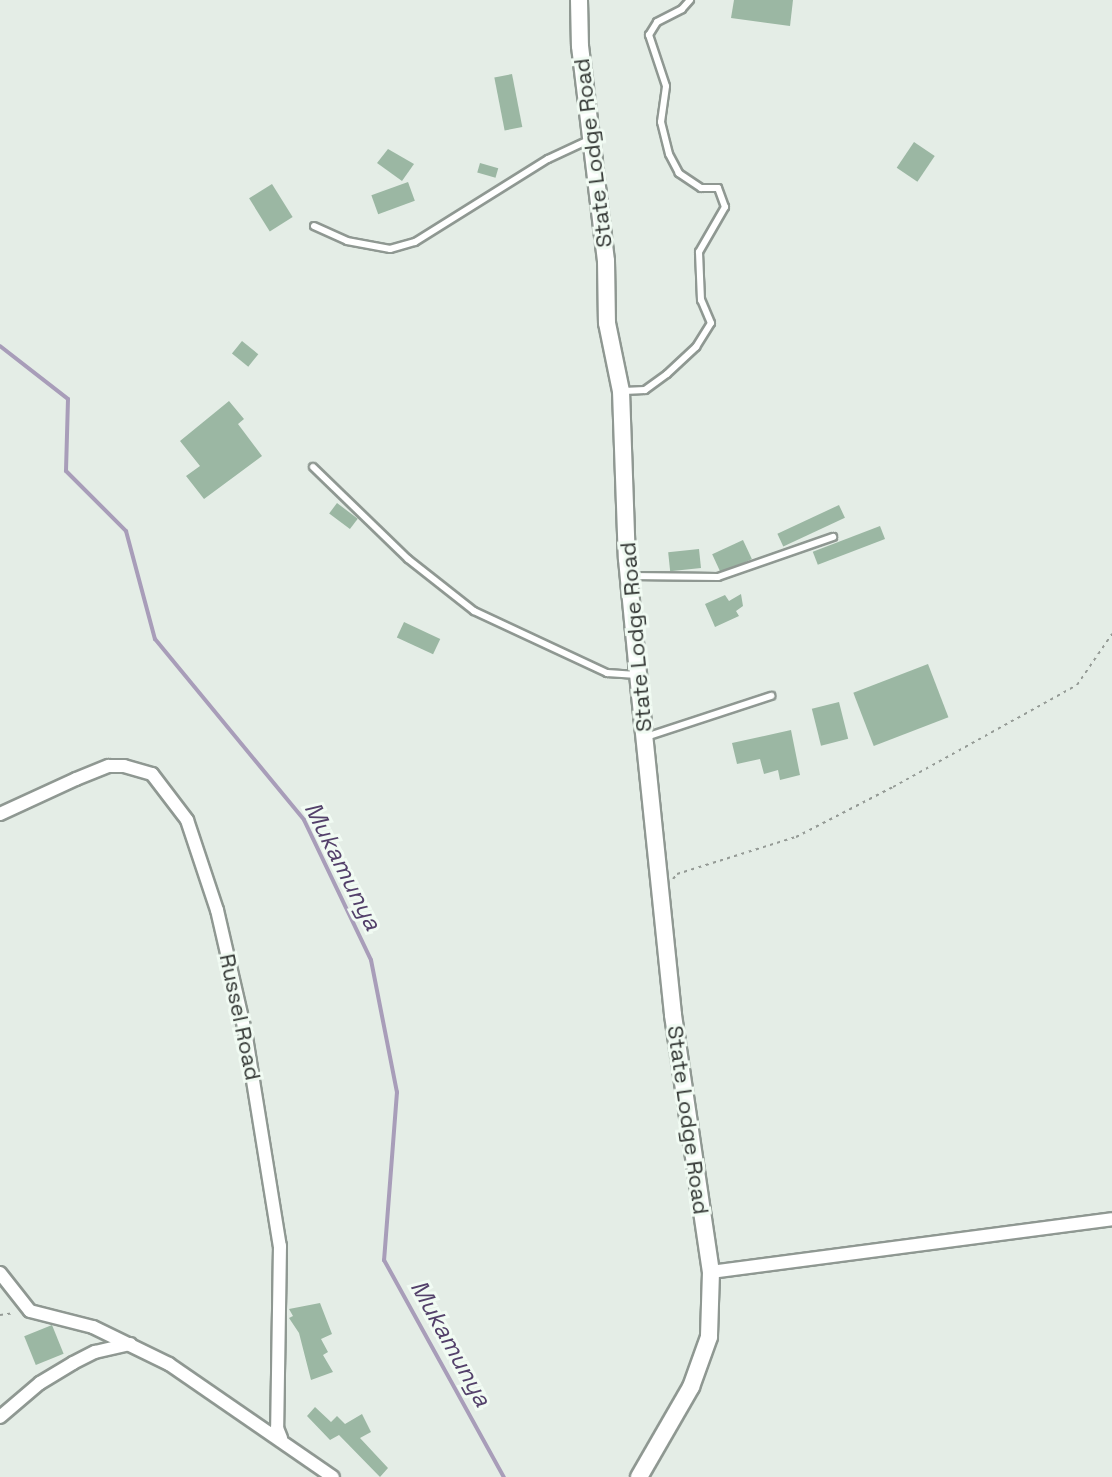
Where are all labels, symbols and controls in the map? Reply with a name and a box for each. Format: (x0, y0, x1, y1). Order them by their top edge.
street label: State Lodge Road (568, 57, 618, 249)
street label: State Lodge Road (615, 541, 657, 733)
water label: Mukamunya (298, 797, 388, 935)
street label: Russel Road (214, 951, 266, 1083)
street label: State Lodge Road (662, 1024, 714, 1216)
water label: Mukamunya (404, 1275, 498, 1411)

